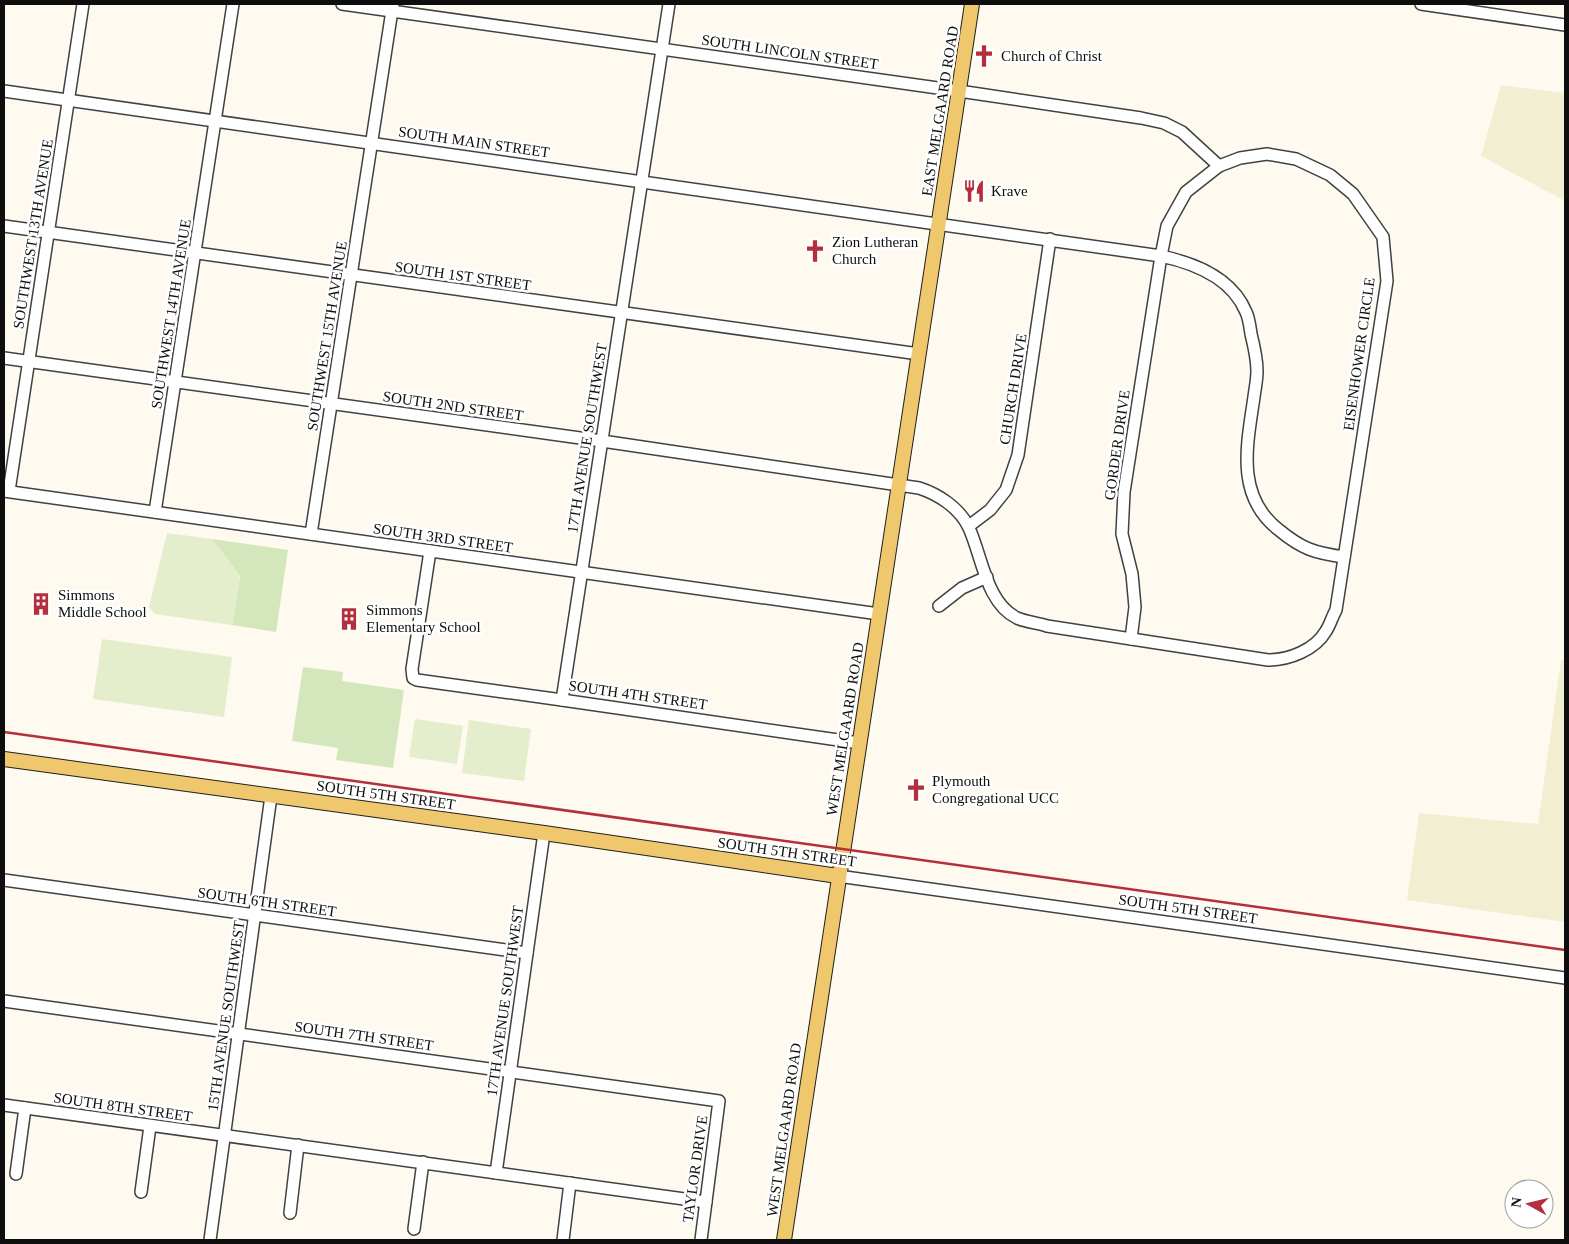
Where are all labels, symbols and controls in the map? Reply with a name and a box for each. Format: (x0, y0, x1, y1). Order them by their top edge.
street label: EAST MELGAARD ROAD (919, 25, 961, 197)
street label: SOUTH LINCOLN STREET (701, 32, 879, 72)
church icon: Church of Christ (971, 43, 997, 69)
place label: Church of Christ (1001, 48, 1103, 64)
street label: SOUTH MAIN STREET (397, 123, 551, 161)
street label: SOUTHWEST 13TH AVENUE (10, 138, 56, 330)
restaurant icon: Krave (961, 178, 987, 204)
place label: Krave (991, 183, 1028, 199)
street label: SOUTHWEST 14TH AVENUE (148, 218, 194, 410)
place label: Zion Lutheran Church (832, 234, 919, 267)
church icon: Zion Lutheran Church (802, 238, 828, 264)
street label: SOUTHWEST 15TH AVENUE (304, 240, 350, 432)
street label: SOUTH 1ST STREET (394, 259, 532, 293)
street label: EISENHOWER CIRCLE (1340, 276, 1378, 432)
street label: CHURCH DRIVE (996, 332, 1030, 446)
street label: 17TH AVENUE SOUTHWEST (564, 342, 610, 534)
street label: SOUTH 2ND STREET (382, 388, 524, 424)
street label: GORDER DRIVE (1101, 389, 1133, 501)
street label: SOUTH 3RD STREET (372, 520, 514, 556)
place label: Simmons Middle School (58, 587, 147, 620)
building icon: Simmons Middle School (28, 591, 54, 617)
place label: Simmons Elementary School (366, 602, 481, 635)
building icon: Simmons Elementary School (336, 606, 362, 632)
street label: WEST MELGAARD ROAD (823, 641, 867, 817)
street label: SOUTH 4TH STREET (568, 677, 708, 713)
place label: Plymouth Congregational UCC (932, 773, 1059, 806)
street label: SOUTH 5TH STREET (316, 777, 456, 813)
church icon: Plymouth Congregational UCC (903, 777, 929, 803)
street label: SOUTH 5TH STREET (717, 834, 857, 870)
street label: SOUTH 6TH STREET (197, 884, 337, 920)
street label: SOUTH 5TH STREET (1118, 891, 1258, 927)
street label: 17TH AVENUE SOUTHWEST (484, 905, 526, 1097)
street label: 15TH AVENUE SOUTHWEST (205, 920, 247, 1112)
street label: SOUTH 7TH STREET (294, 1018, 434, 1054)
street label: WEST MELGAARD ROAD (764, 1042, 804, 1218)
street label: SOUTH 8TH STREET (53, 1089, 193, 1125)
street label: TAYLOR DRIVE (680, 1114, 710, 1224)
north arrow (1504, 1179, 1554, 1229)
text: N (1508, 1196, 1525, 1208)

